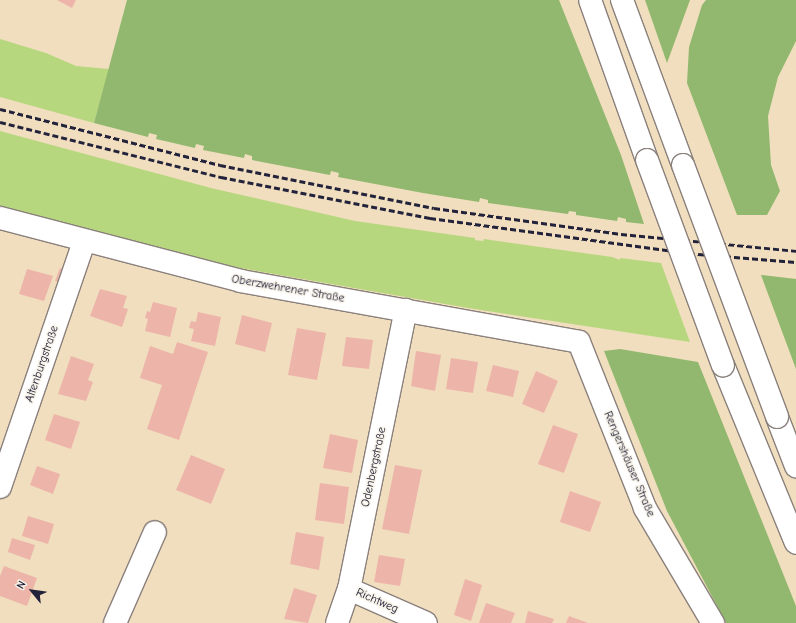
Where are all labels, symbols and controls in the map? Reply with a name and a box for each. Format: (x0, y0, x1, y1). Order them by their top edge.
street label: Oberzwehrener Straße (230, 272, 346, 306)
street label: Altenburgstraße (22, 324, 62, 404)
street label: Rengershäuser Straße (600, 409, 658, 519)
street label: Odenbergstraße (358, 426, 390, 508)
north arrow (12, 571, 52, 611)
text: N (14, 579, 28, 591)
street label: Richtweg (354, 585, 400, 617)

